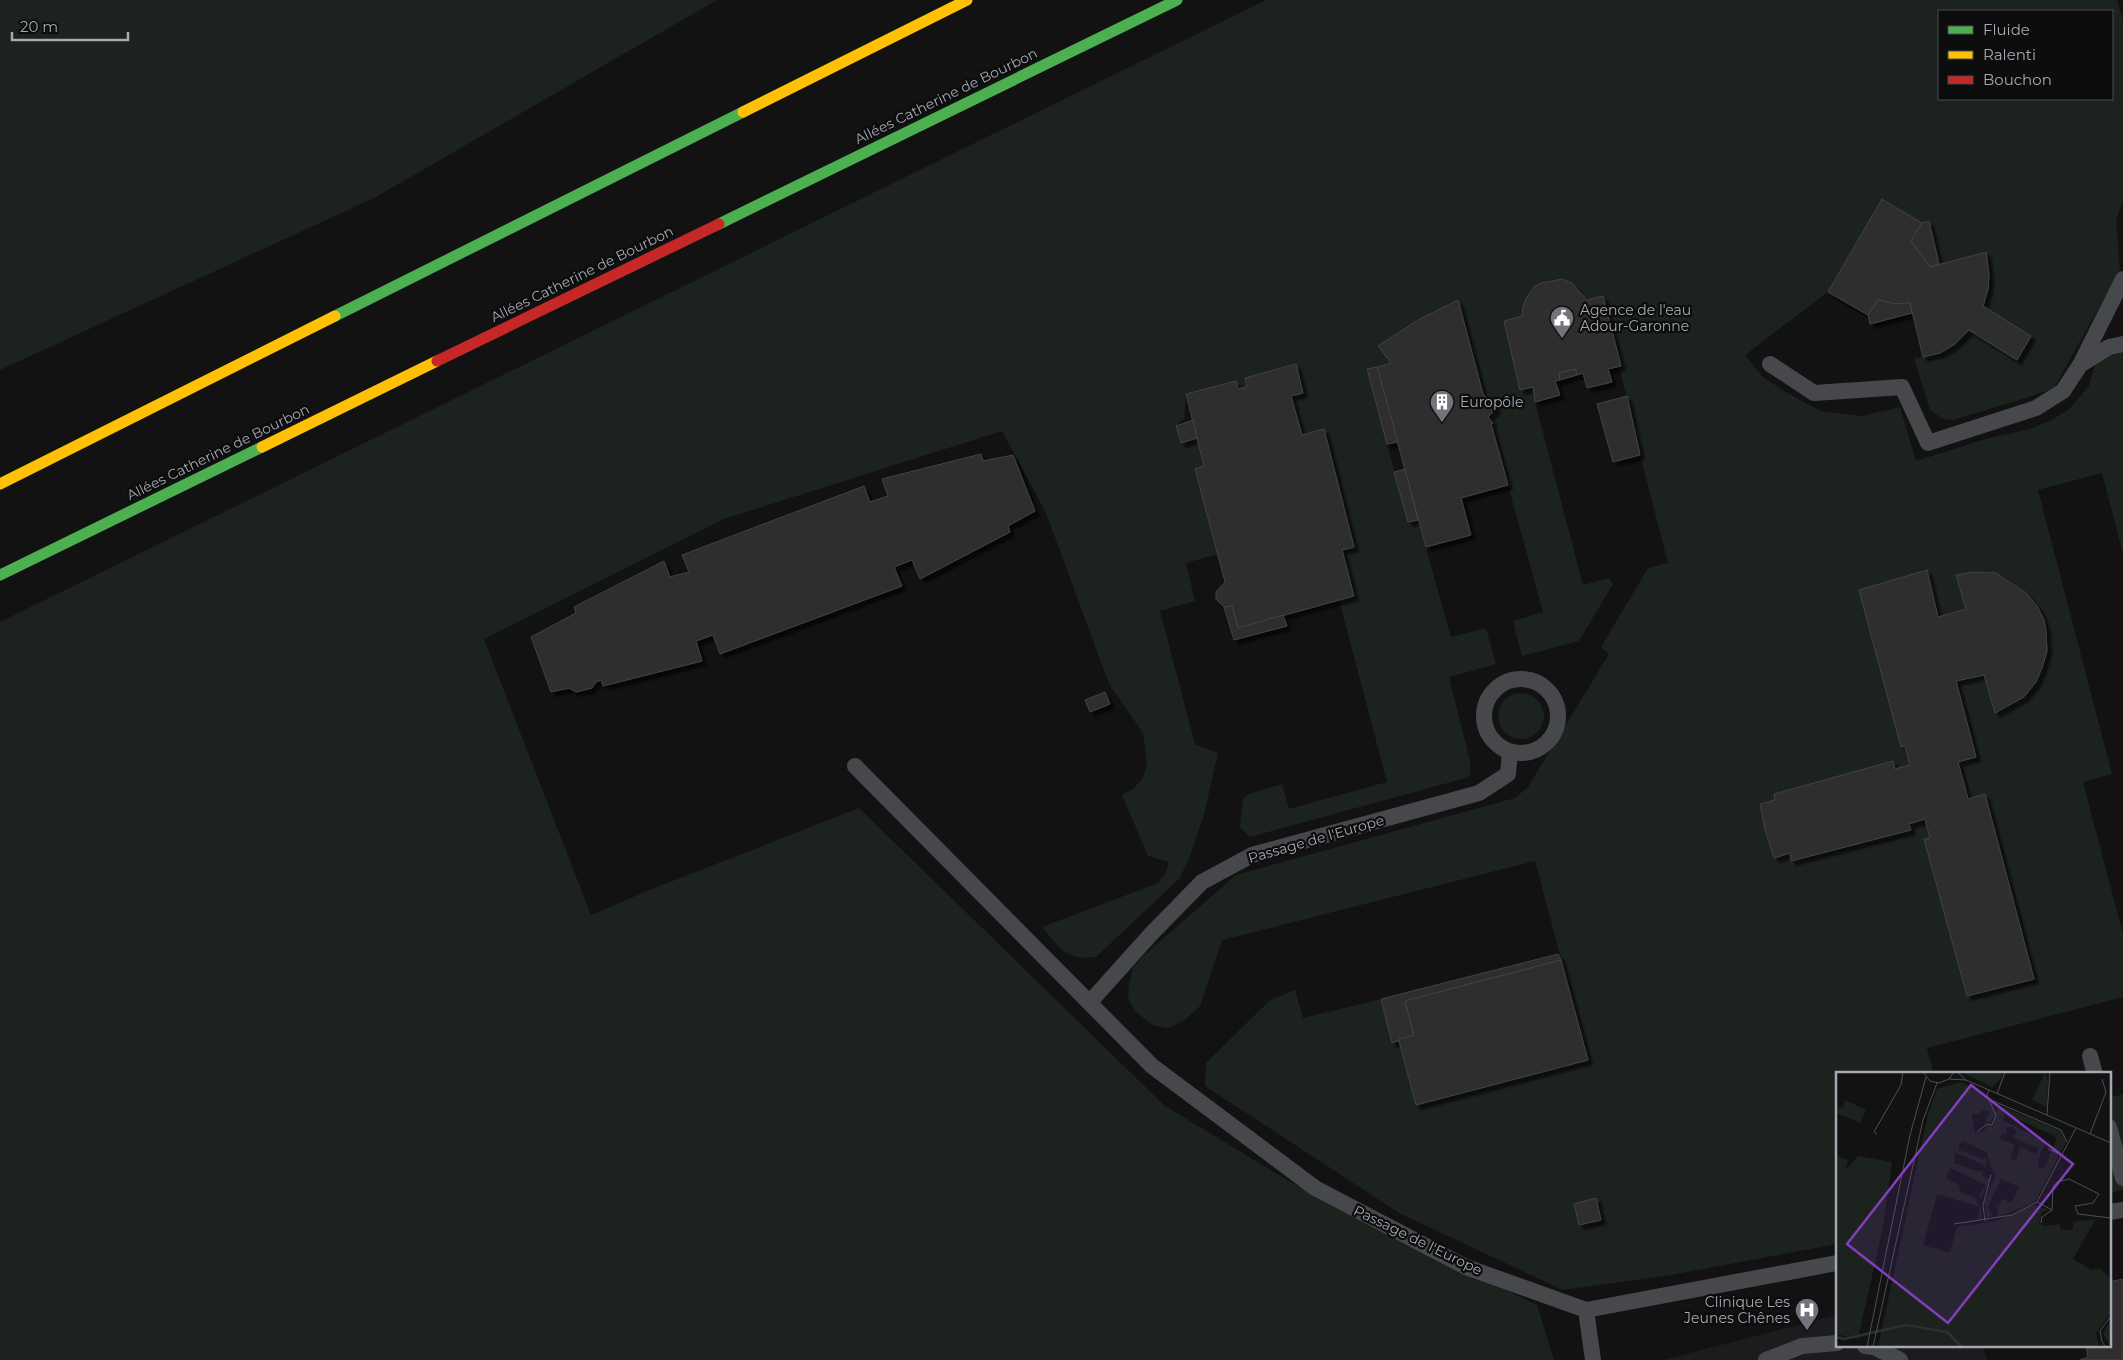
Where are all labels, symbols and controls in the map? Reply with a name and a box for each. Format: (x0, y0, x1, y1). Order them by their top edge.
scale bar (12, 10, 129, 42)
legend (1938, 10, 2113, 100)
text: 20 m (20, 17, 58, 36)
text: Fluide (1983, 20, 2030, 39)
street label: Allées Catherine de Bourbon (852, 44, 1040, 148)
text: Ralenti (1983, 45, 2036, 64)
text: Bouchon (1983, 70, 2052, 89)
street label: Allées Catherine de Bourbon (488, 222, 676, 326)
place label: Agence de l'eau Adour-Garonne (1580, 301, 1691, 335)
public building icon: Agence de l'eau Adour-Garonne (1549, 305, 1575, 339)
building icon: Europôle (1429, 389, 1455, 423)
place label: Europôle (1460, 393, 1523, 411)
street label: Allées Catherine de Bourbon (124, 400, 312, 504)
street label: Passage de l'Europe (1246, 811, 1386, 867)
inset map (1836, 1072, 2110, 1348)
street label: Passage de l'Europe (1351, 1201, 1485, 1279)
place label: Clinique Les Jeunes Chênes (1683, 1293, 1790, 1327)
hospital icon: Clinique Les Jeunes Chênes (1794, 1297, 1820, 1331)

